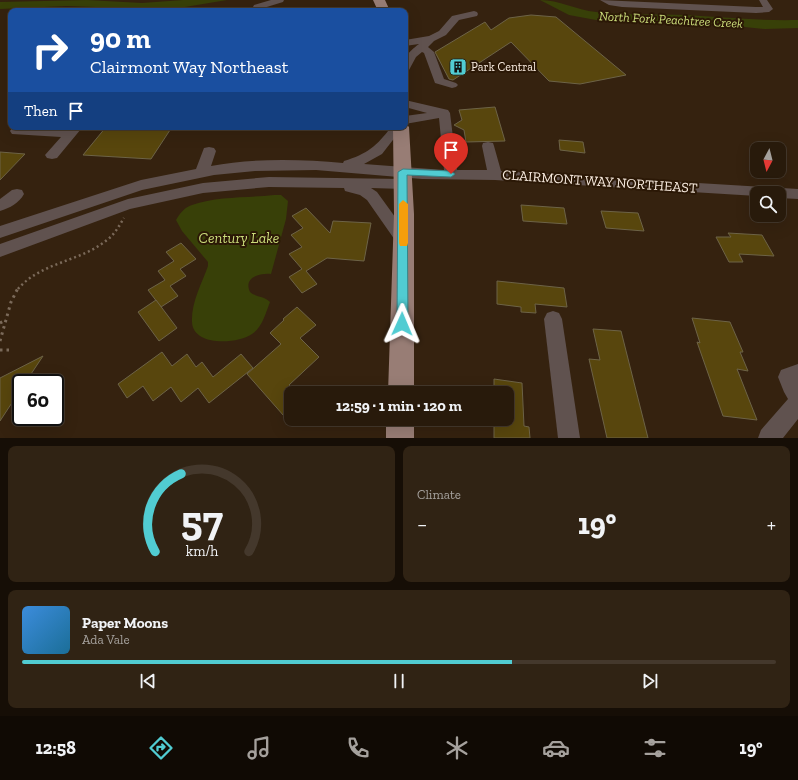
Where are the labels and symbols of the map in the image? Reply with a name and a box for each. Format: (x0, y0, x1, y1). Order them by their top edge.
water label: North Fork Peachtree Creek (599, 8, 743, 31)
building icon: Park Central (448, 57, 468, 77)
place label: Park Central (471, 60, 536, 74)
pin (434, 133, 468, 174)
north arrow (750, 142, 786, 178)
street label: CLAIRMONT WAY NORTHEAST (502, 166, 698, 197)
water label: Century Lake (199, 229, 279, 247)
position arrow (381, 303, 423, 345)
speed limit sign: 60 (12, 374, 64, 426)

